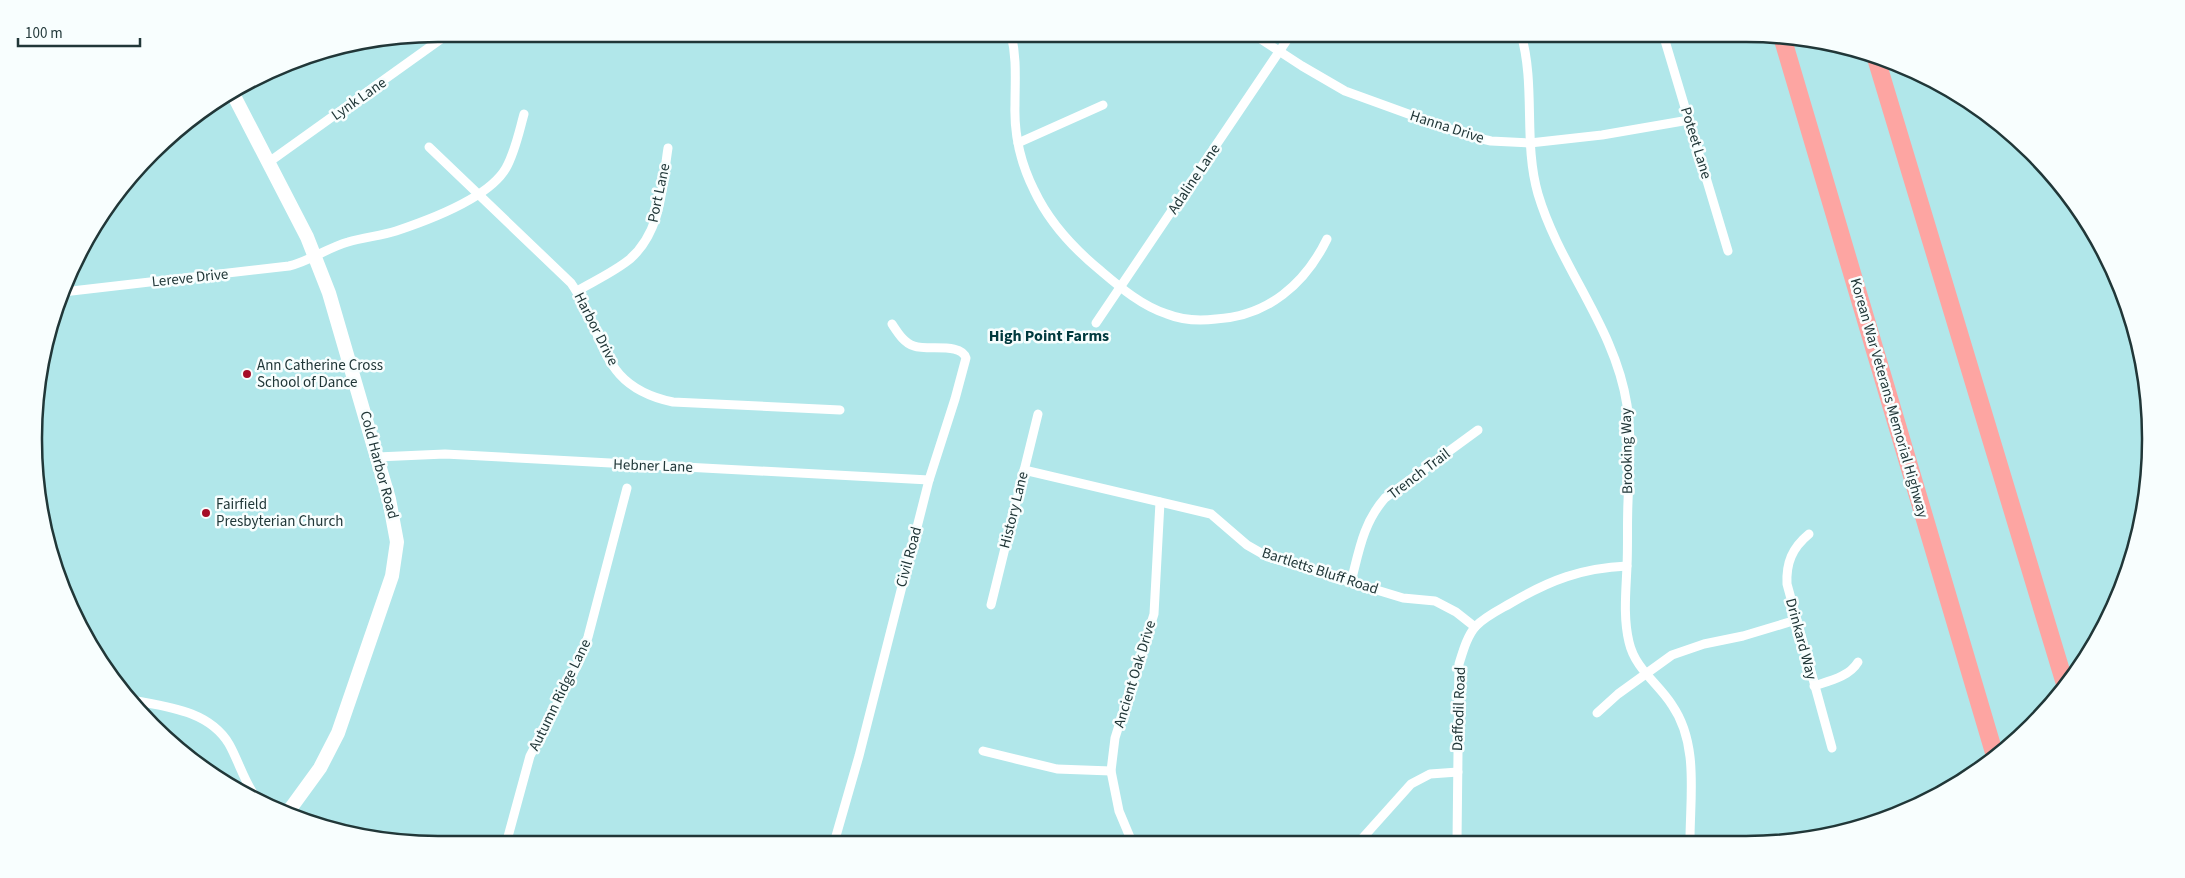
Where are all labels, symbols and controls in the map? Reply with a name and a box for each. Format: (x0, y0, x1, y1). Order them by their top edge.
scale bar (18, 15, 140, 47)
text: 100 m (25, 23, 63, 44)
street label: Lynk Lane (327, 72, 391, 126)
street label: Poteet Lane (1675, 104, 1717, 182)
street label: Hanna Drive (1407, 105, 1487, 149)
street label: Adaline Lane (1163, 140, 1225, 218)
street label: Port Lane (642, 161, 676, 225)
street label: Lereve Drive (151, 264, 229, 292)
street label: Korean War Veterans Memorial Highway (1845, 276, 1933, 520)
street label: Harbor Drive (569, 289, 623, 369)
district label: High Point Farms (989, 325, 1109, 347)
place label: Ann Catherine Cross School of Dance (257, 355, 383, 393)
marker: Ann Catherine Cross School of Dance (241, 368, 253, 380)
street label: Brooking Way (1616, 408, 1638, 494)
street label: Cold Harbor Road (354, 409, 404, 521)
street label: Trench Trail (1383, 443, 1455, 504)
street label: Hebner Lane (613, 454, 693, 478)
street label: History Lane (994, 469, 1034, 551)
place label: Fairfield Presbyterian Church (216, 494, 343, 532)
marker: Fairfield Presbyterian Church (200, 507, 212, 519)
street label: Civil Road (891, 524, 927, 590)
street label: Bartletts Bluff Road (1259, 542, 1381, 600)
street label: Drinkard Way (1780, 596, 1822, 682)
street label: Ancient Oak Drive (1109, 618, 1161, 730)
street label: Autumn Ridge Lane (524, 636, 596, 754)
street label: Daffodil Road (1447, 666, 1471, 752)

